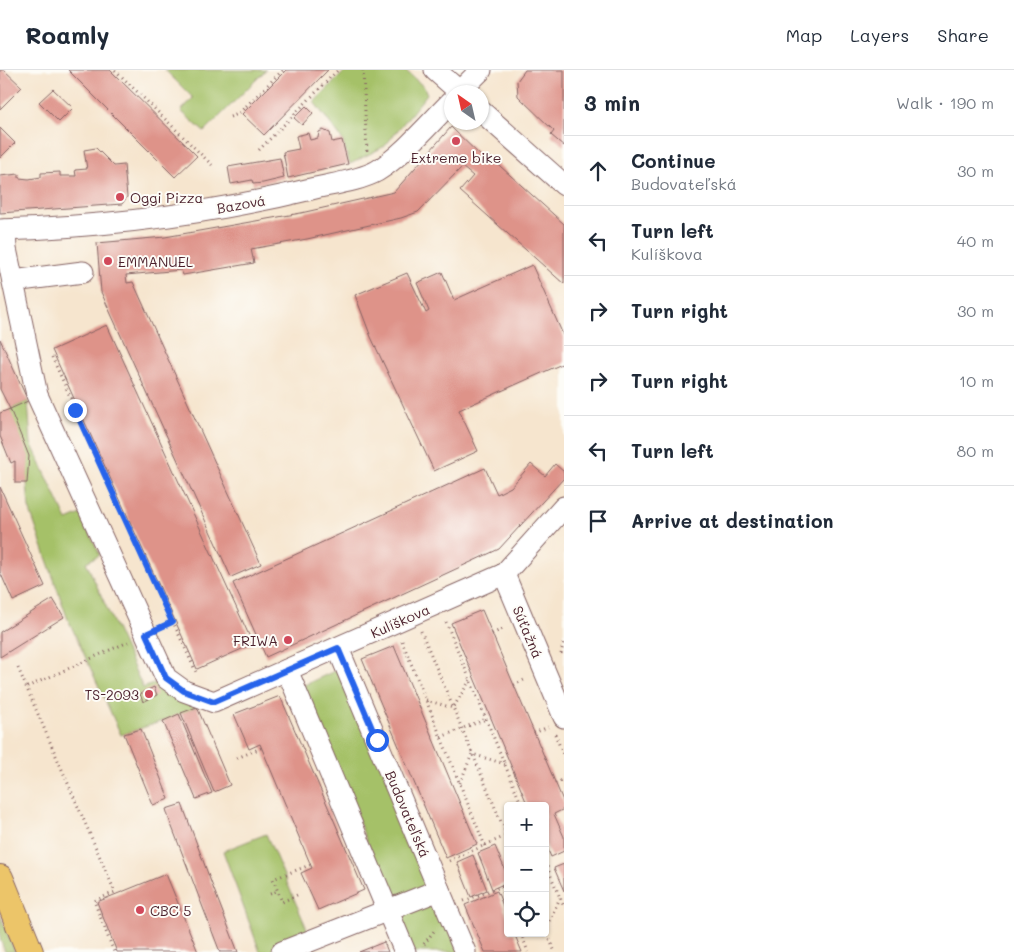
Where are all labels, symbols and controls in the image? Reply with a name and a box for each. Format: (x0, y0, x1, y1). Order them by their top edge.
text: Roamly (25, 19, 109, 50)
text: Map (786, 23, 822, 47)
text: Layers (850, 23, 909, 47)
text: Share (937, 23, 989, 47)
north arrow (444, 85, 489, 130)
text: 3 min (584, 89, 640, 116)
text: Walk · 190 m (896, 92, 994, 113)
marker: Extreme bike (450, 135, 462, 147)
place label: Extreme bike (411, 148, 501, 167)
text: Continue (631, 148, 716, 173)
icon: ahead (584, 157, 612, 185)
text: 30 m (957, 160, 994, 181)
text: Budovateľská (631, 173, 737, 194)
place label: Oggi Pizza (130, 188, 203, 207)
street label: Bazová (215, 190, 267, 218)
marker: Oggi Pizza (114, 191, 126, 203)
text: Turn left (631, 218, 714, 243)
icon: left (584, 227, 612, 255)
text: 40 m (957, 230, 994, 251)
text: Kulíškova (631, 243, 703, 264)
place label: EMMANUEL (118, 252, 194, 271)
marker: EMMANUEL (102, 255, 114, 267)
icon: right (584, 297, 612, 325)
text: Turn right (631, 298, 728, 323)
text: 30 m (957, 300, 994, 321)
icon: right (584, 367, 612, 395)
text: Turn right (631, 368, 728, 393)
text: 10 m (959, 370, 994, 391)
route end (64, 399, 87, 422)
icon: left (584, 437, 612, 465)
text: Turn left (631, 438, 714, 463)
text: 80 m (957, 440, 994, 461)
icon: arrive (584, 507, 612, 535)
text: Arrive at destination (631, 508, 834, 533)
street label: Kulíškova (367, 600, 433, 642)
street label: Súťažná (508, 603, 548, 661)
place label: FRIWA (233, 631, 278, 650)
marker: FRIWA (282, 634, 294, 646)
place label: TS-2093 (84, 685, 139, 704)
marker: TS-2093 (143, 688, 155, 700)
route start (366, 729, 389, 752)
street label: Budovateľská (381, 768, 435, 860)
map controls (504, 802, 549, 937)
button: + (504, 802, 549, 847)
button: − (504, 847, 549, 892)
button: locate (504, 892, 549, 937)
place label: CBC 5 (150, 901, 191, 920)
marker: CBC 5 (134, 904, 146, 916)

